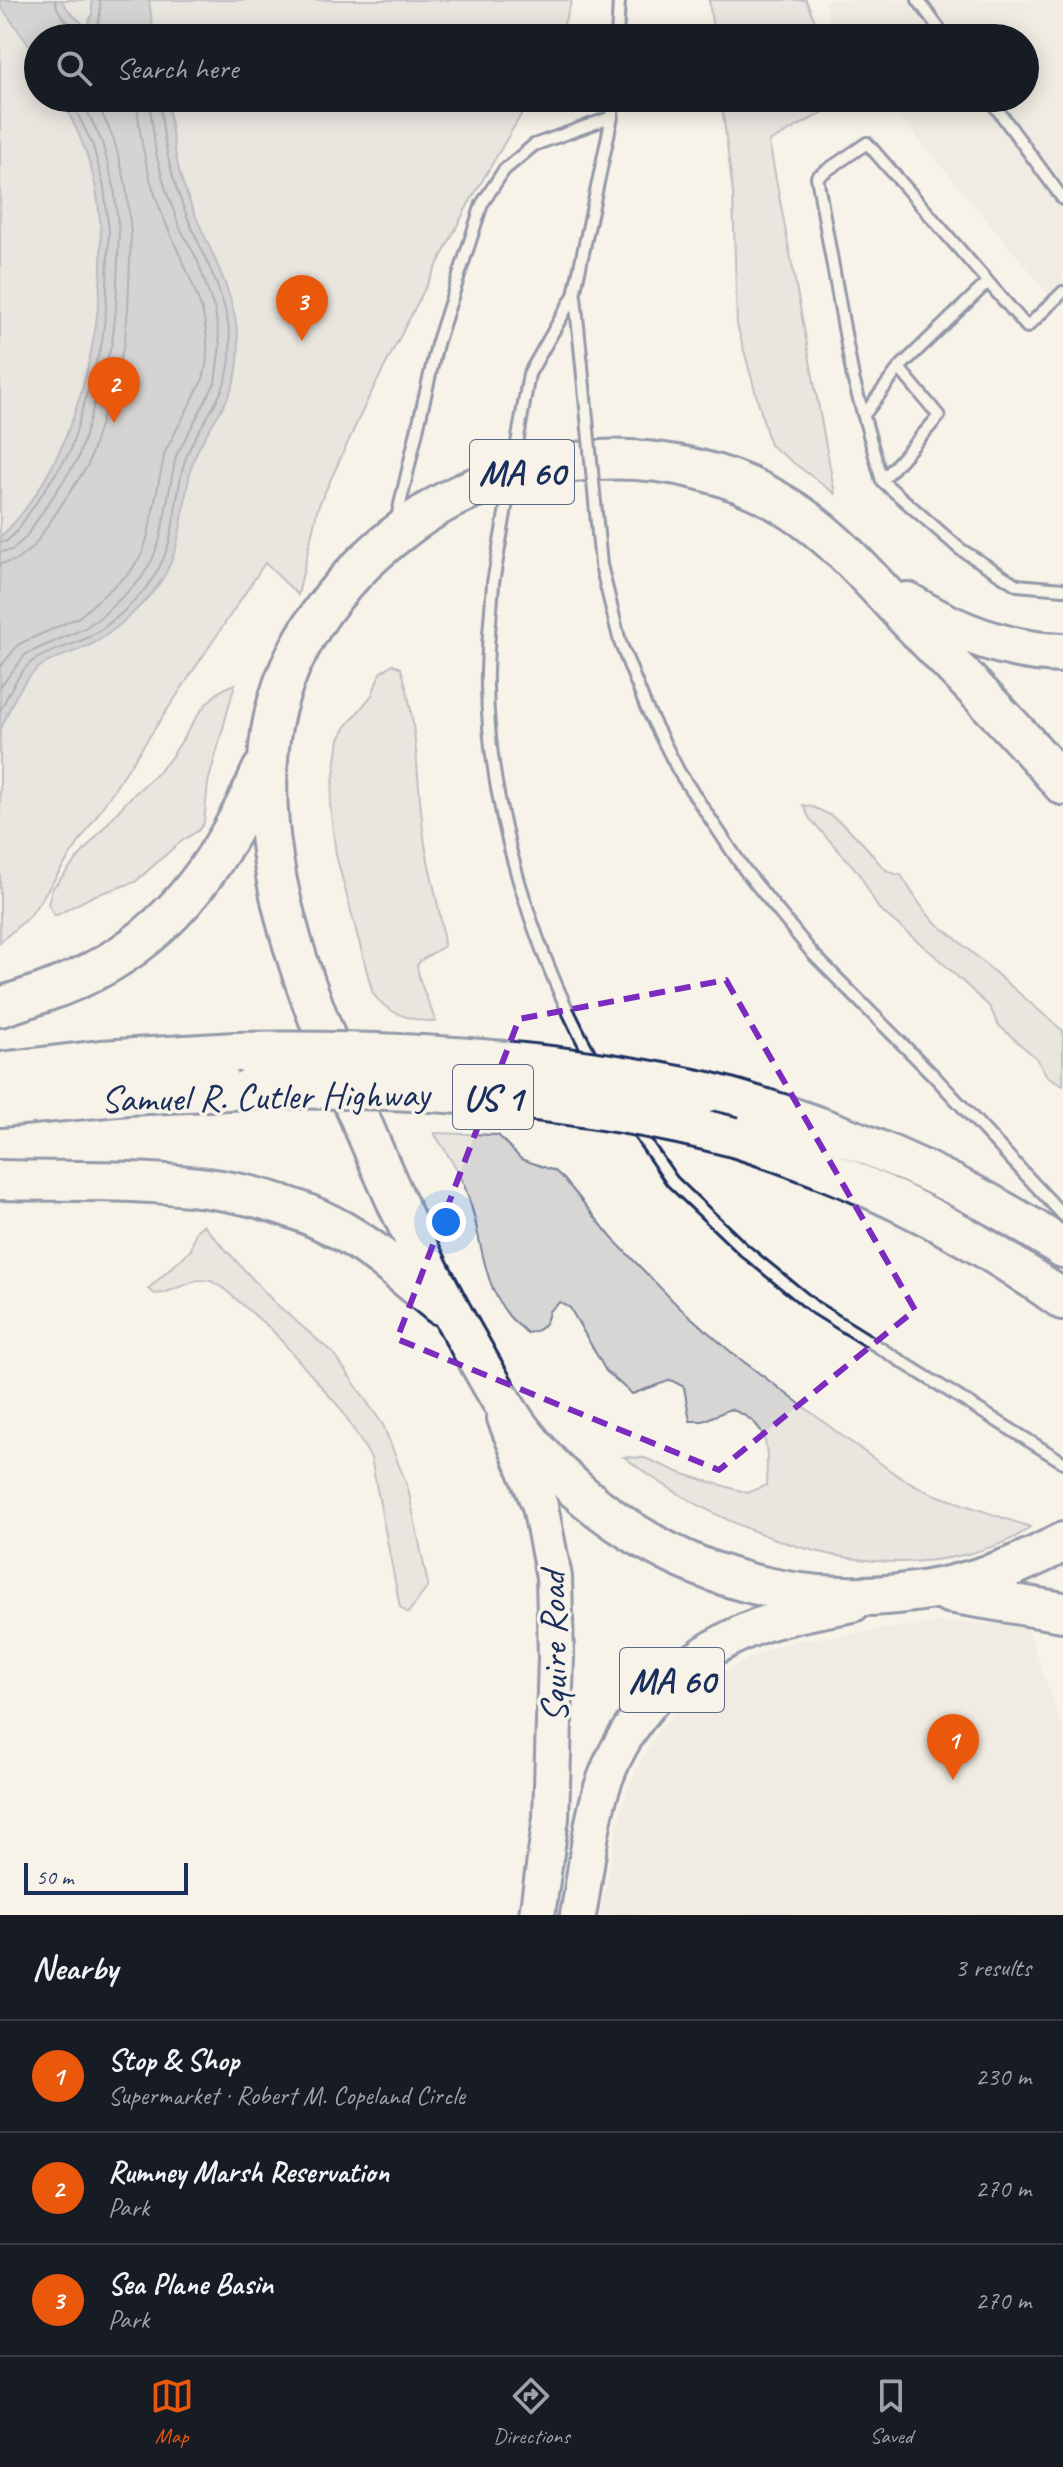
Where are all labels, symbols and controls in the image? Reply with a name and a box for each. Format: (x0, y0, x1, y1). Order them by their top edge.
search box (24, 24, 1039, 112)
icon: search (52, 46, 96, 90)
text: Search here (116, 49, 238, 87)
pin: 3 (276, 275, 328, 341)
pin: 2 (88, 357, 140, 423)
road number: MA 60 (470, 440, 574, 504)
road number: US 1 (453, 1065, 533, 1129)
street label: Samuel R. Cutler Highway (100, 1070, 433, 1123)
your location (426, 1202, 466, 1242)
street label: Squire Road (529, 1566, 578, 1723)
road number: MA 60 (620, 1648, 724, 1712)
pin: 1 (927, 1714, 979, 1780)
scale bar (24, 1859, 188, 1895)
text: 50 m (36, 1863, 73, 1891)
text: Nearby (32, 1946, 118, 1989)
text: 3 results (955, 1951, 1031, 1984)
text: Stop & Shop (108, 2041, 239, 2079)
text: 1 (52, 2060, 64, 2093)
text: 230 m (975, 2060, 1031, 2093)
text: Supermarket · Robert M. Copeland Circle (108, 2079, 465, 2112)
text: Rumney Marsh Reservation (108, 2153, 389, 2191)
text: 2 (52, 2172, 64, 2205)
text: 270 m (975, 2172, 1031, 2205)
text: Park (108, 2191, 149, 2224)
text: Sea Plane Basin (108, 2265, 273, 2303)
text: 3 (52, 2284, 64, 2317)
text: 270 m (975, 2284, 1031, 2317)
text: Park (108, 2303, 149, 2336)
tab: Map (150, 2374, 194, 2450)
tab: Directions (493, 2374, 570, 2450)
tab: Saved (869, 2374, 913, 2450)

